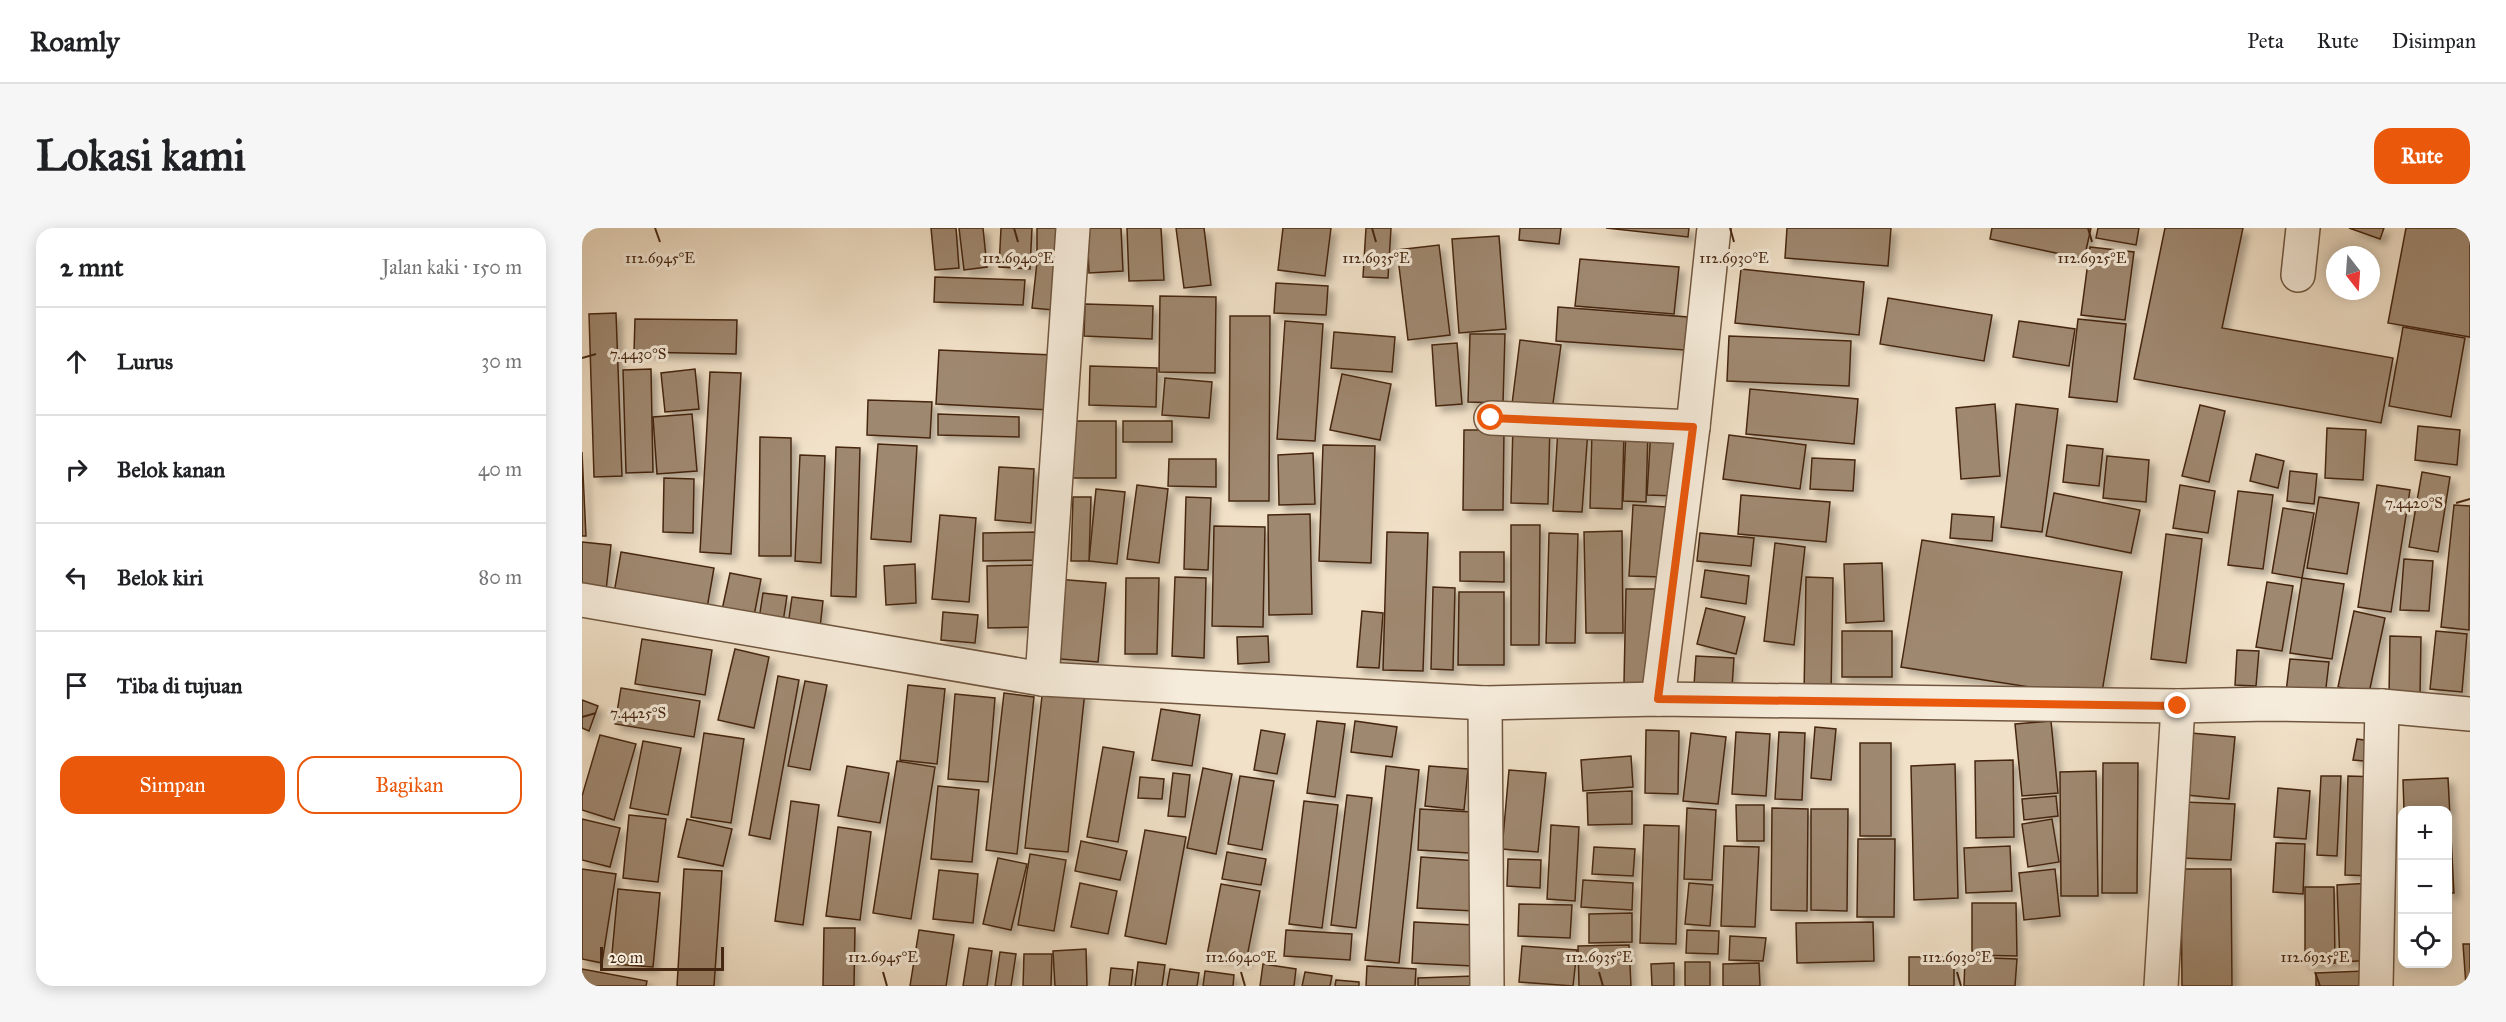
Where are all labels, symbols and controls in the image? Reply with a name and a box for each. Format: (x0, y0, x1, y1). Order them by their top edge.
text: Roamly (30, 24, 119, 59)
text: Peta (2247, 28, 2284, 54)
text: Rute (2317, 28, 2359, 54)
text: Disimpan (2392, 28, 2476, 54)
button: Rute (2374, 128, 2470, 184)
text: Lokasi kami (36, 130, 246, 182)
north arrow (2326, 246, 2380, 300)
text: 112.6945°E (625, 249, 695, 267)
text: 112.6940°E (982, 249, 1054, 267)
text: 112.6935°E (1342, 249, 1410, 267)
text: 112.6930°E (1699, 249, 1769, 267)
text: 112.6925°E (2058, 249, 2127, 267)
text: 2 mnt (60, 251, 123, 283)
text: Jalan kaki · 150 m (382, 255, 522, 279)
icon: ahead (60, 345, 93, 378)
text: 7.4430°S (610, 345, 666, 363)
text: Lurus (117, 348, 173, 375)
text: 30 m (481, 349, 522, 373)
route start (1477, 404, 1503, 430)
icon: right (60, 453, 93, 486)
text: Belok kanan (117, 456, 225, 483)
text: 40 m (478, 457, 522, 481)
text: 7.4420°S (2385, 494, 2443, 512)
icon: left (60, 561, 93, 594)
text: Belok kiri (117, 564, 203, 591)
text: 80 m (479, 565, 522, 589)
icon: arrive (60, 669, 93, 702)
text: Tiba di tujuan (117, 672, 242, 699)
route end (2164, 692, 2190, 718)
text: 7.4425°S (610, 704, 666, 722)
button: Simpan (60, 756, 285, 814)
button: Bagikan (297, 756, 522, 814)
map controls (2398, 806, 2452, 968)
button: + (2398, 806, 2452, 860)
button: − (2398, 860, 2452, 914)
button: locate (2398, 914, 2452, 968)
scale bar (600, 944, 724, 972)
text: 20 m (609, 948, 643, 967)
text: 112.6945°E (848, 948, 918, 966)
text: 112.6940°E (1205, 948, 1277, 966)
text: 112.6935°E (1565, 948, 1633, 966)
text: 112.6930°E (1922, 948, 1992, 966)
text: 112.6925°E (2281, 948, 2350, 966)

